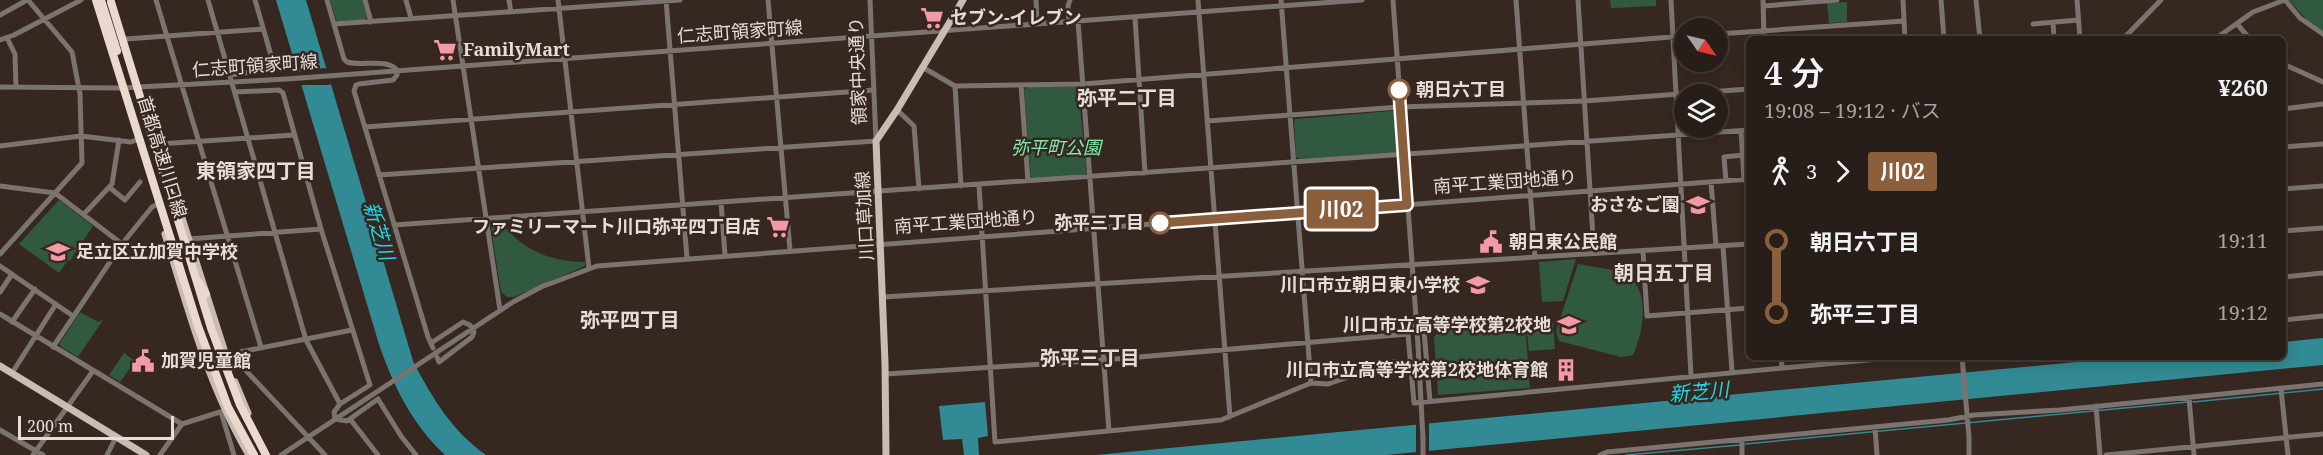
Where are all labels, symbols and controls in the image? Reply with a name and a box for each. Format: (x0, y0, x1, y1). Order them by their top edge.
supermarket icon: セブン-イレブン (919, 5, 945, 31)
place label: セブン-イレブン (950, 5, 1082, 29)
street label: 仁志町領家町線 (676, 15, 804, 47)
street label: 領家中央通り (843, 17, 871, 125)
north arrow (1674, 18, 1728, 72)
map controls (1674, 18, 1728, 138)
supermarket icon: FamilyMart (432, 37, 458, 63)
place label: FamilyMart (463, 37, 570, 61)
street label: 仁志町領家町線 (191, 49, 319, 81)
text: 4 分 (1764, 50, 1824, 95)
text: ¥260 (2218, 72, 2268, 102)
place label: 朝日六丁目 (1416, 77, 1506, 101)
marker: 朝日六丁目 (1388, 79, 1410, 101)
district label: 弥平二丁目 (1077, 84, 1177, 111)
button: layers (1674, 84, 1728, 138)
street label: 首都高速川口線 (133, 93, 193, 220)
text: 19:08 – 19:12 · バス (1764, 97, 1941, 124)
park label: 弥平町公園 (1011, 135, 1104, 159)
icon: walk (1764, 155, 1797, 188)
icon: forward (1826, 155, 1859, 188)
district label: 東領家四丁目 (196, 157, 316, 184)
text: 川02 (1880, 157, 1925, 185)
text: 3 (1806, 158, 1817, 185)
street label: 南平工業団地通り (1432, 164, 1578, 198)
street label: 川口草加線 (850, 170, 878, 262)
line badge: 川02 (1306, 190, 1376, 228)
place label: おさなご園 (1590, 192, 1680, 216)
school or university icon: おさなご園 (1685, 192, 1711, 218)
text: 川02 (1319, 195, 1363, 223)
water label: 新芝川 (358, 198, 402, 265)
street label: 南平工業団地通り (893, 204, 1039, 238)
place label: 弥平三丁目 (1054, 210, 1144, 234)
marker: 弥平三丁目 (1149, 212, 1171, 234)
place label: ファミリーマート川口弥平四丁目店 (472, 214, 760, 238)
supermarket icon: ファミリーマート川口弥平四丁目店 (765, 214, 791, 240)
text: 朝日六丁目 (1810, 226, 1920, 256)
text: 19:11 (2218, 227, 2268, 254)
public building icon: 朝日東公民館 (1478, 229, 1504, 255)
place label: 朝日東公民館 (1509, 229, 1617, 253)
school or university icon: 足立区立加賀中学校 (45, 239, 71, 265)
place label: 足立区立加賀中学校 (76, 239, 238, 263)
district label: 朝日五丁目 (1614, 259, 1714, 286)
place label: 川口市立朝日東小学校 (1280, 272, 1460, 296)
school or university icon: 川口市立朝日東小学校 (1465, 272, 1491, 298)
text: 弥平三丁目 (1810, 298, 1920, 328)
text: 19:12 (2218, 299, 2268, 326)
district label: 弥平四丁目 (580, 306, 680, 333)
place label: 川口市立高等学校第2校地 (1343, 312, 1551, 336)
school or university icon: 川口市立高等学校第2校地 (1556, 312, 1582, 338)
district label: 弥平三丁目 (1040, 344, 1140, 371)
public building icon: 加賀児童館 (130, 348, 156, 374)
place label: 加賀児童館 (161, 348, 251, 372)
place label: 川口市立高等学校第2校地体育館 (1286, 357, 1548, 381)
building icon: 川口市立高等学校第2校地体育館 (1553, 357, 1579, 383)
water label: 新芝川 (1668, 375, 1732, 408)
scale bar (18, 413, 174, 440)
text: 200 m (27, 415, 73, 437)

